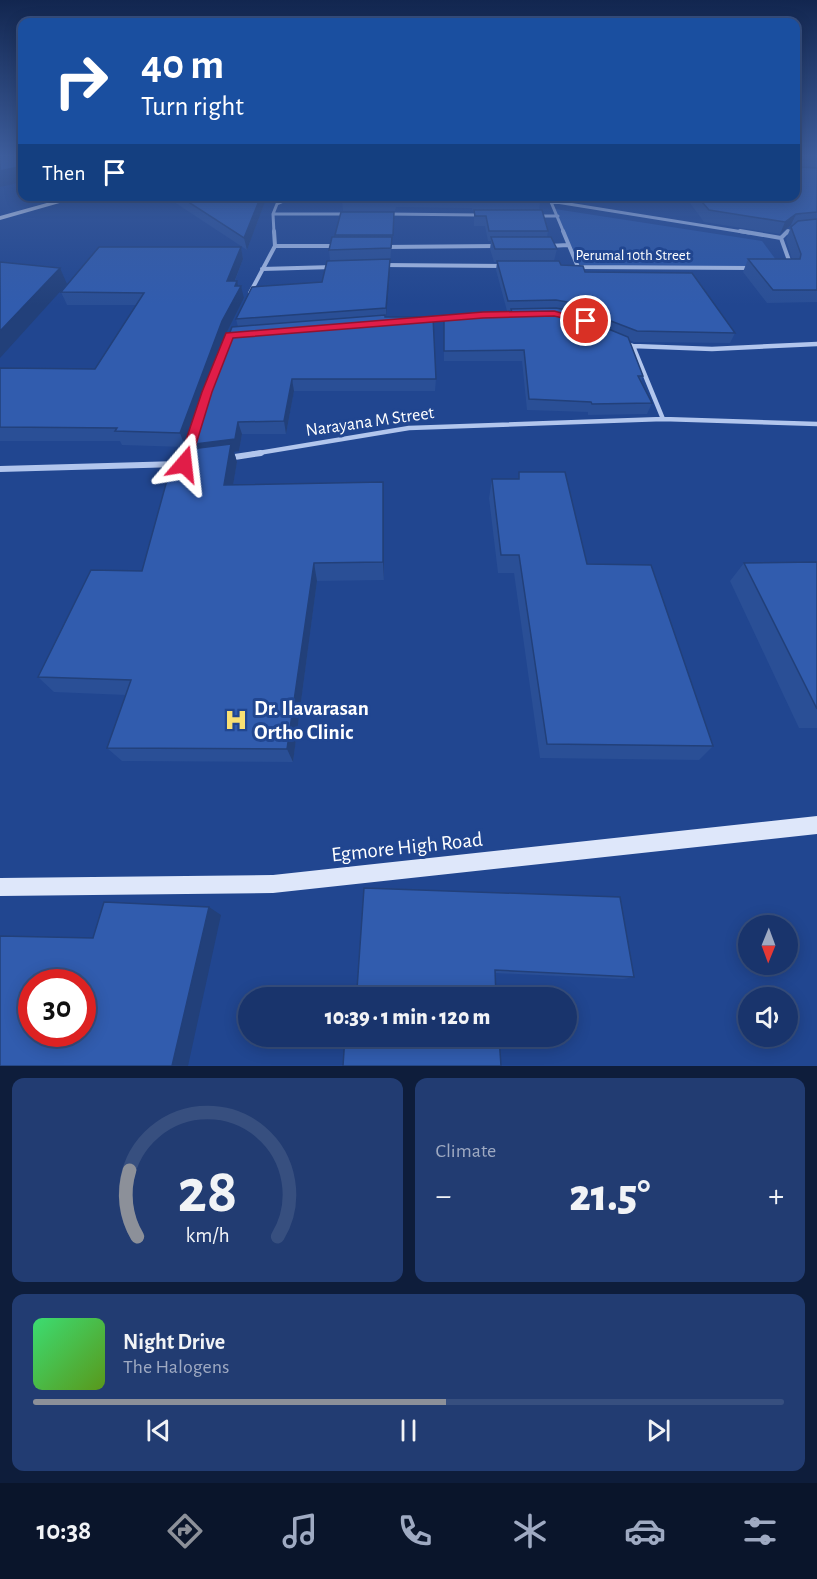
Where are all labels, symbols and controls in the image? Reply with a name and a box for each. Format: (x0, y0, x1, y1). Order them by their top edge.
icon: right (42, 42, 120, 120)
text: 40 m (141, 44, 224, 86)
text: Turn right (141, 93, 244, 120)
icon: arrive (98, 156, 131, 189)
text: Then (42, 162, 86, 184)
street label: Perumal 10th Street (576, 248, 691, 263)
pin (560, 295, 611, 346)
icon: arrive (569, 304, 602, 337)
street label: Narayana M Street (305, 404, 436, 440)
position arrow (152, 432, 216, 496)
place label: Dr. Ilavarasan Ortho Clinic (254, 698, 369, 743)
hospital icon: Dr. Ilavarasan Ortho Clinic (223, 707, 249, 733)
street label: Egmore High Road (330, 829, 484, 865)
north arrow (738, 915, 798, 975)
map controls (738, 915, 798, 1047)
speed limit sign: 30 (18, 969, 96, 1047)
button: sound (738, 987, 798, 1047)
text: 10:39 · 1 min · 120 m (325, 1006, 490, 1028)
text: Climate (436, 1141, 496, 1161)
text: 28 (177, 1161, 237, 1223)
text: 21.5° (569, 1174, 650, 1219)
text: − (436, 1180, 451, 1213)
text: + (768, 1180, 784, 1213)
text: km/h (185, 1225, 229, 1246)
text: Night Drive (123, 1331, 225, 1353)
text: The Halogens (123, 1357, 229, 1377)
icon: previous (142, 1414, 175, 1447)
icon: pause (392, 1414, 425, 1447)
icon: next (642, 1414, 675, 1447)
icon: directions (164, 1510, 206, 1552)
icon: music (279, 1510, 321, 1552)
icon: phone (394, 1510, 436, 1552)
icon: climate (509, 1510, 551, 1552)
icon: car (624, 1510, 666, 1552)
icon: filters (739, 1510, 781, 1552)
text: 10:38 (36, 1517, 91, 1544)

